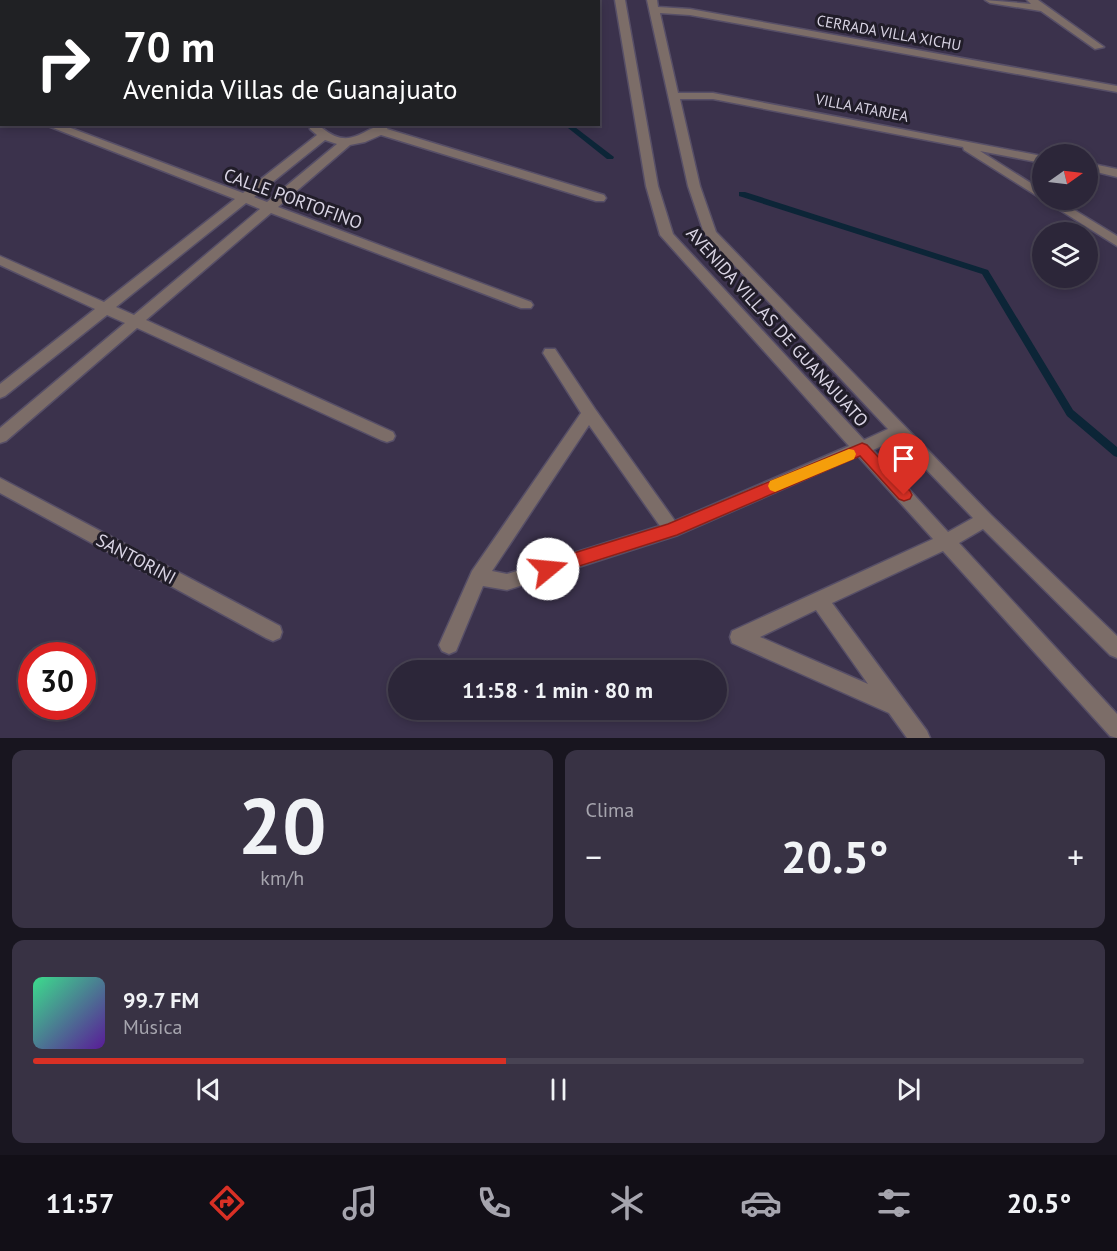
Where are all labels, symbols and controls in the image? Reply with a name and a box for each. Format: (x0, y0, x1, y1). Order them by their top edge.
street label: CERRADA VILLA XICHU (815, 10, 963, 55)
text: 70 m (123, 19, 215, 74)
icon: right (24, 24, 102, 102)
text: Avenida Villas de Guanajuato (123, 72, 457, 106)
street label: VILLA ATARJEA (813, 89, 910, 126)
north arrow (1032, 144, 1098, 210)
map controls (1032, 144, 1098, 288)
street label: CALLE PORTOFINO (221, 163, 365, 234)
street label: AVENIDA VILLAS DE GUANAJUATO (681, 222, 873, 431)
button: layers (1032, 222, 1098, 288)
pin (878, 433, 929, 495)
icon: arrive (887, 442, 920, 475)
street label: SANTORINI (92, 528, 180, 589)
position arrow (516, 537, 580, 601)
speed limit sign: 30 (18, 642, 96, 720)
text: 11:58 · 1 min · 80 m (462, 676, 653, 704)
text: 20 (238, 775, 326, 876)
text: Clima (586, 797, 634, 823)
text: 20.5° (781, 827, 888, 885)
text: − (586, 835, 602, 878)
text: + (1067, 835, 1084, 878)
text: km/h (260, 865, 304, 891)
text: 99.7 FM (123, 986, 199, 1014)
text: Música (123, 1014, 182, 1040)
icon: previous (192, 1073, 225, 1106)
icon: pause (542, 1073, 575, 1106)
icon: next (892, 1073, 925, 1106)
icon: directions (206, 1182, 248, 1224)
icon: music (339, 1182, 381, 1224)
icon: phone (473, 1182, 515, 1224)
icon: climate (606, 1182, 648, 1224)
icon: car (740, 1182, 782, 1224)
icon: filters (873, 1182, 915, 1224)
text: 11:57 (46, 1186, 114, 1220)
text: 20.5° (1007, 1186, 1071, 1220)

